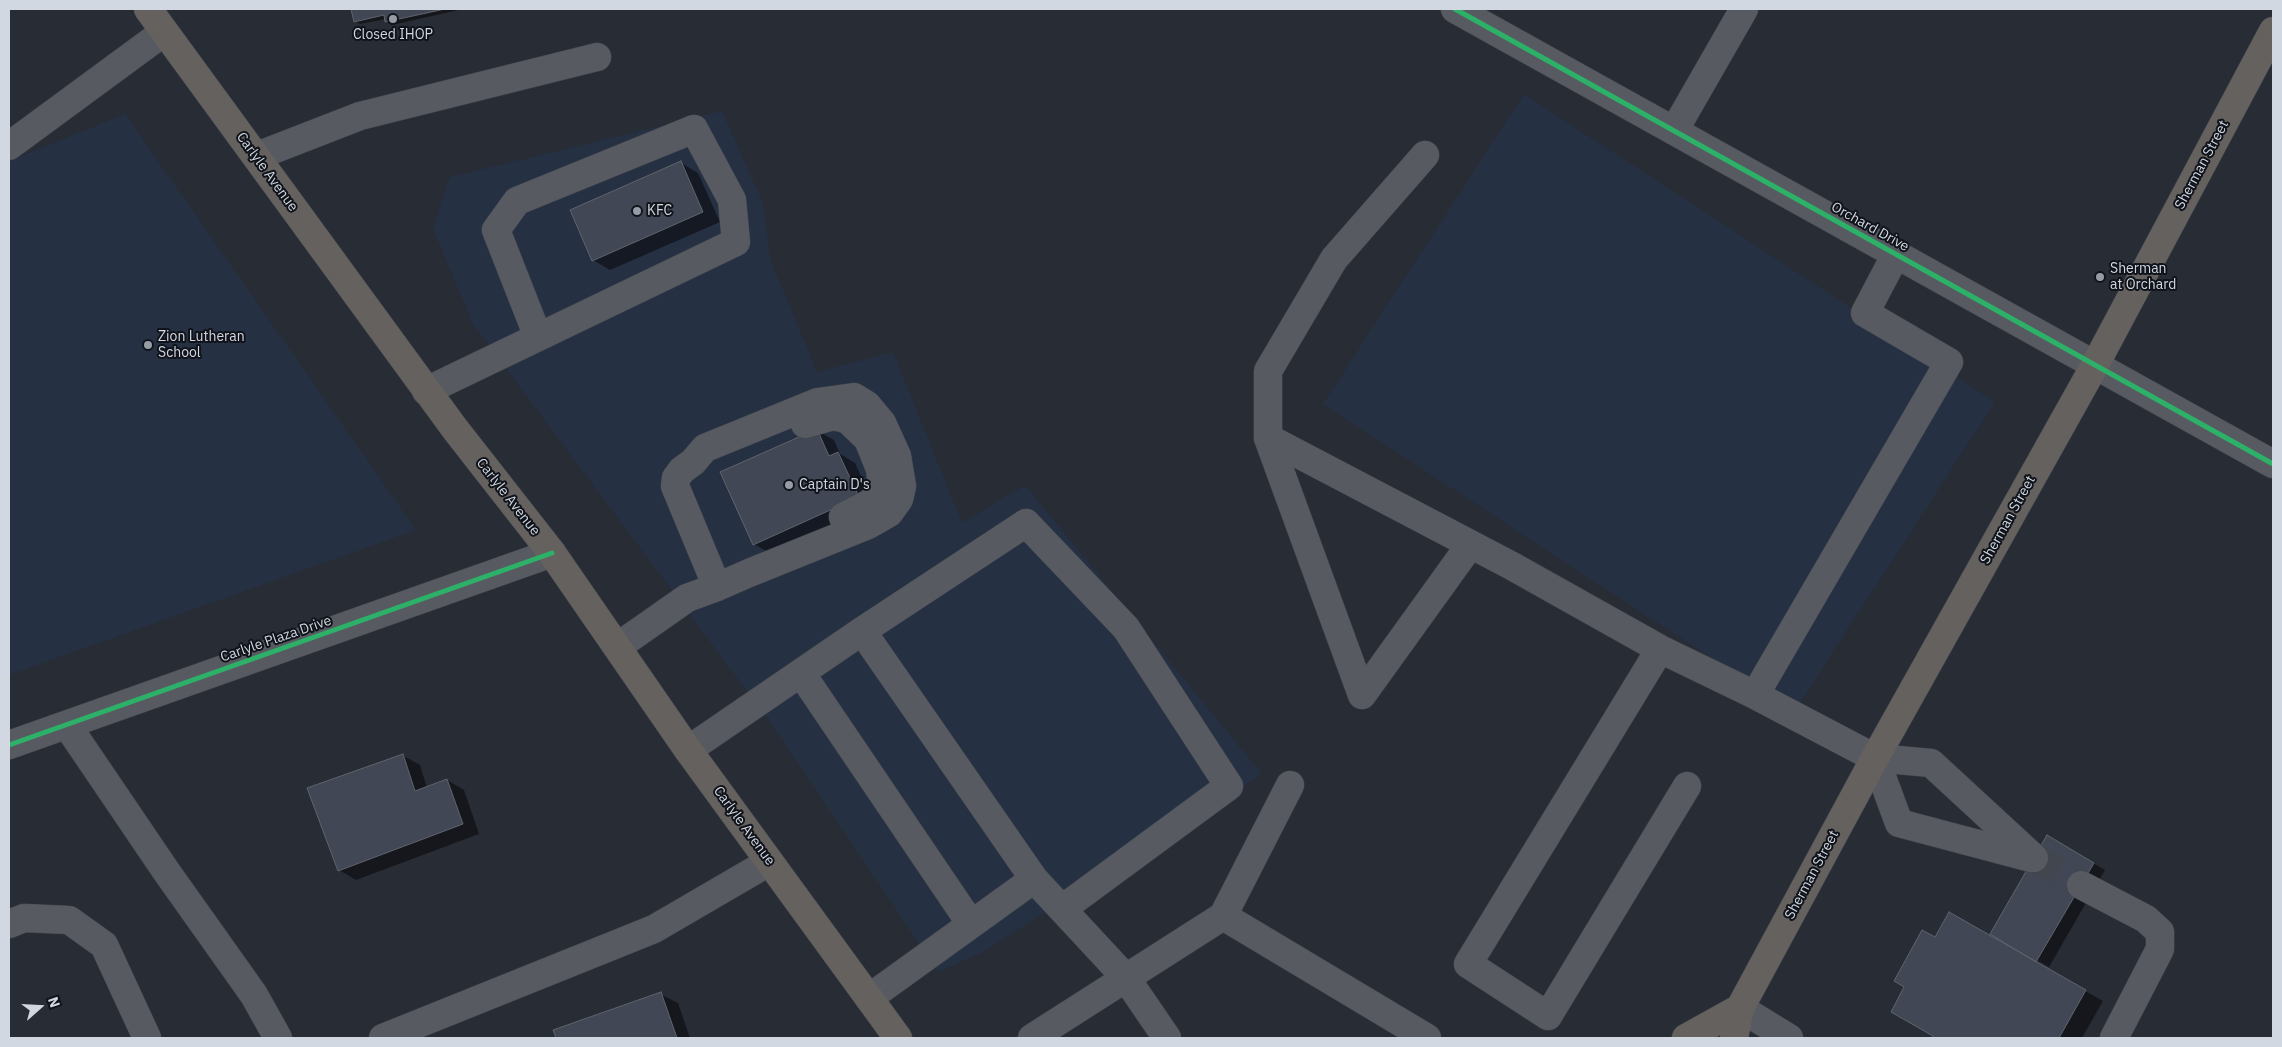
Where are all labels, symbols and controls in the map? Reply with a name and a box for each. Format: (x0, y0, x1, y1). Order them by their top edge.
marker: Closed IHOP (387, 13, 399, 25)
place label: Closed IHOP (353, 27, 433, 43)
street label: Sherman Street (2172, 118, 2232, 212)
street label: Carlyle Avenue (233, 129, 301, 215)
street label: Orchard Drive (1828, 199, 1912, 255)
place label: KFC (647, 203, 672, 219)
marker: KFC (631, 205, 643, 217)
place label: Sherman at Orchard (2110, 261, 2176, 294)
marker: Sherman at Orchard (2094, 271, 2106, 283)
place label: Zion Lutheran School (158, 329, 245, 362)
marker: Zion Lutheran School (142, 339, 154, 351)
street label: Carlyle Avenue (473, 455, 543, 539)
street label: Sherman Street (1977, 473, 2039, 567)
place label: Captain D's (799, 477, 870, 493)
marker: Captain D's (783, 479, 795, 491)
street label: Carlyle Plaza Drive (218, 612, 334, 666)
street label: Carlyle Avenue (710, 783, 778, 869)
street label: Sherman Street (1782, 828, 1842, 922)
north arrow (15, 982, 65, 1032)
text: N (44, 994, 64, 1010)

